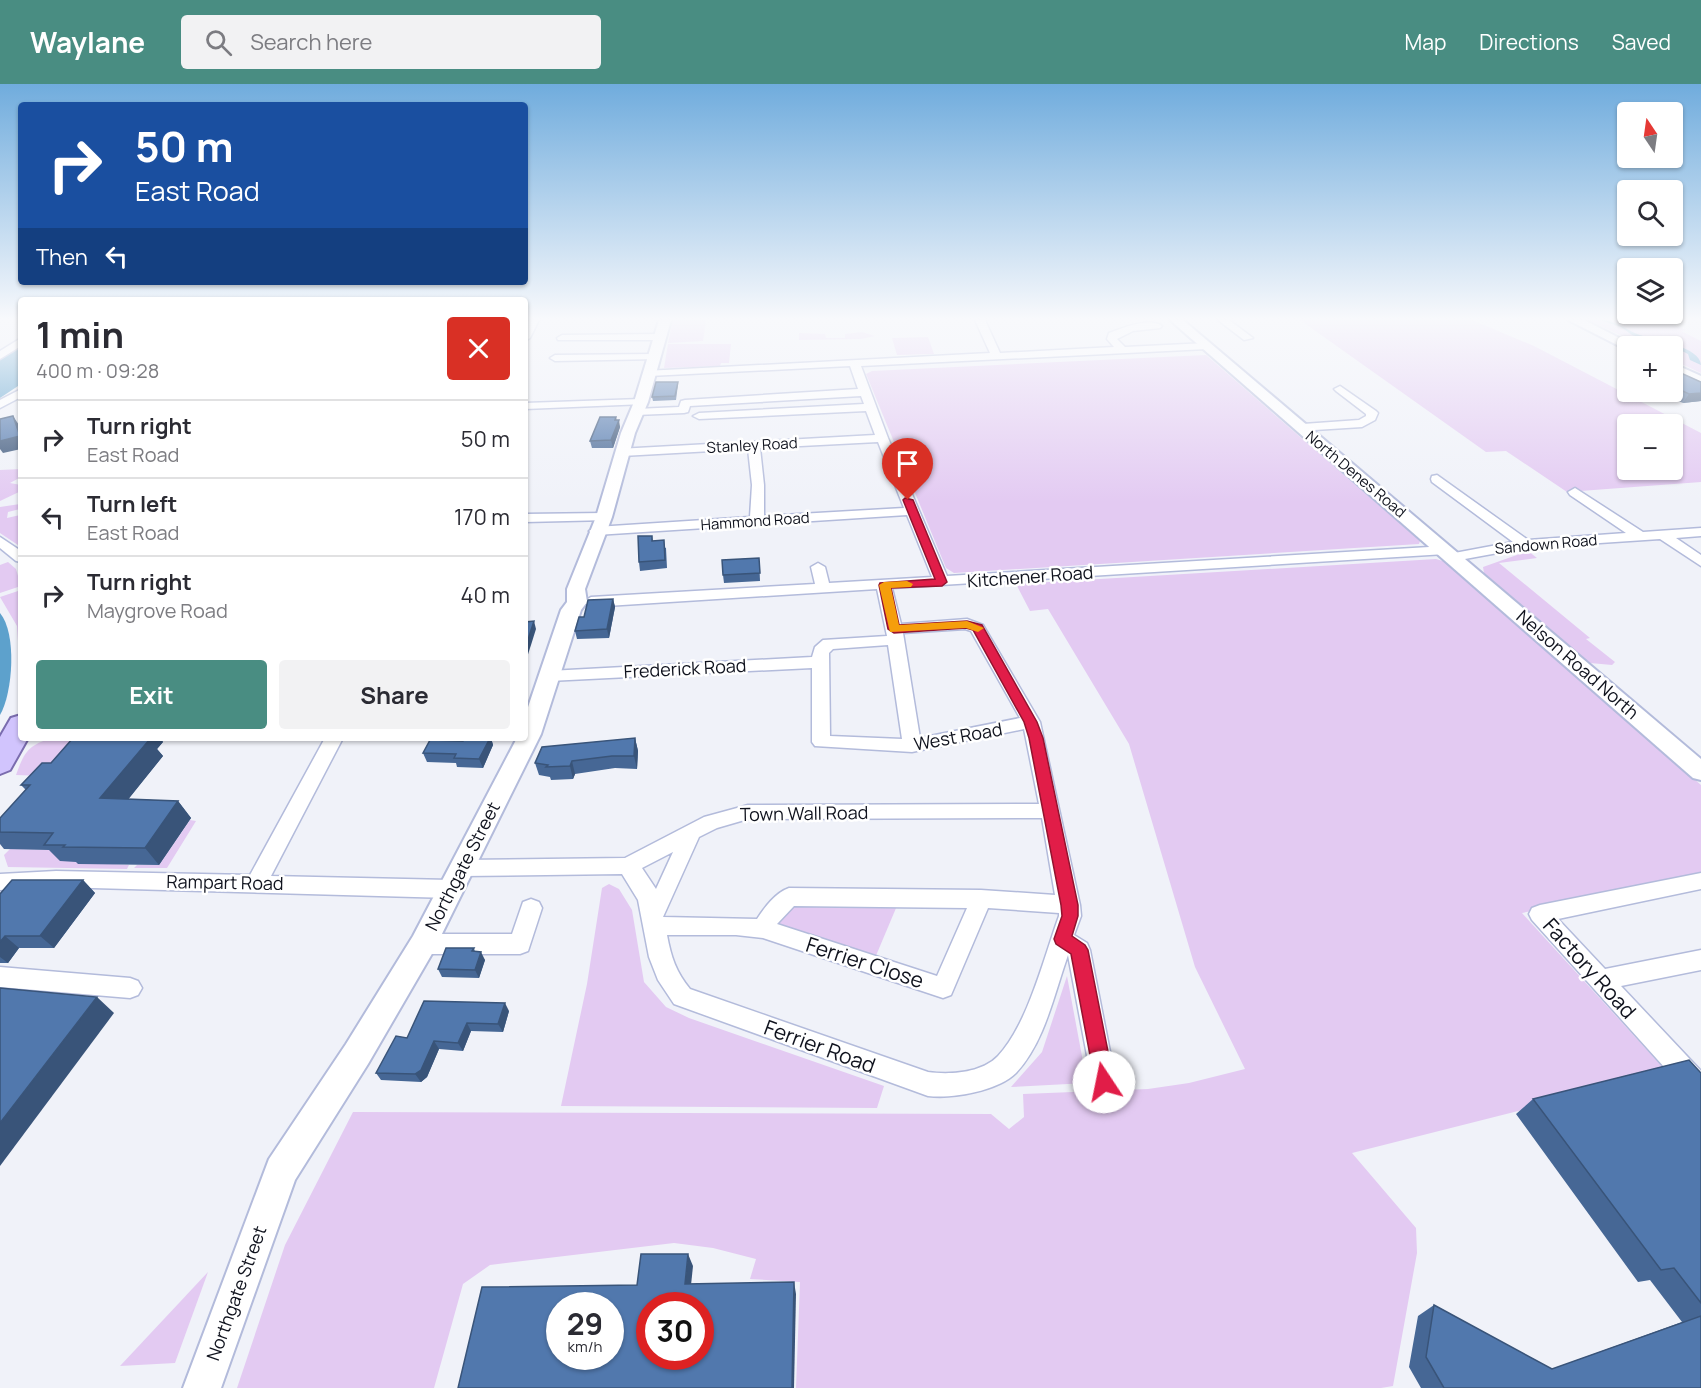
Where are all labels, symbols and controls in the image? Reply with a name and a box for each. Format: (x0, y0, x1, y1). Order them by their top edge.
search box (181, 15, 601, 69)
text: Waylane (30, 23, 145, 61)
icon: search (202, 26, 235, 59)
text: Search here (250, 27, 372, 57)
text: Map (1405, 28, 1446, 56)
text: Directions (1479, 28, 1579, 56)
text: Saved (1612, 28, 1671, 56)
north arrow (1617, 102, 1683, 168)
map controls (1617, 102, 1683, 480)
text: 50 m (135, 117, 233, 175)
icon: right (36, 126, 114, 204)
text: East Road (135, 172, 260, 209)
button: search (1617, 180, 1683, 246)
icon: left (100, 240, 133, 273)
text: Then (36, 242, 88, 272)
button: layers (1617, 258, 1683, 324)
text: 1 min (36, 310, 124, 359)
button: close (447, 317, 510, 380)
button: + (1617, 336, 1683, 402)
text: 400 m · 09:28 (36, 357, 159, 384)
text: Turn right (87, 411, 192, 441)
button: − (1617, 414, 1683, 480)
icon: right (36, 423, 69, 456)
text: 50 m (461, 424, 510, 454)
street label: North Denes Road (1301, 426, 1411, 522)
street label: Stanley Road (706, 432, 798, 458)
pin (882, 438, 933, 500)
text: East Road (87, 441, 179, 468)
icon: arrive (891, 447, 924, 480)
text: Turn left (87, 489, 177, 519)
icon: left (36, 501, 69, 534)
text: 170 m (454, 502, 510, 532)
street label: Hammond Road (700, 507, 810, 535)
text: East Road (87, 519, 179, 546)
street label: Sandown Road (1494, 529, 1598, 559)
street label: Kitchener Road (966, 560, 1094, 592)
text: Turn right (87, 567, 192, 597)
icon: right (36, 579, 69, 612)
text: 40 m (461, 580, 510, 610)
text: Maygrove Road (87, 597, 228, 624)
street label: Nelson Road North (1512, 604, 1644, 724)
street label: Frederick Road (623, 653, 747, 683)
button: Exit (36, 660, 267, 729)
button: Share (279, 660, 510, 729)
street label: West Road (912, 716, 1004, 756)
street label: Northgate Street (419, 797, 505, 935)
street label: Town Wall Road (740, 800, 868, 826)
street label: Rampart Road (166, 869, 284, 895)
street label: Factory Road (1537, 912, 1643, 1024)
street label: Ferrier Close (803, 930, 927, 994)
street label: Ferrier Road (761, 1013, 879, 1079)
position arrow (1072, 1050, 1136, 1114)
street label: Northgate Street (200, 1222, 272, 1364)
speed limit sign: 30 (636, 1292, 714, 1370)
text: 29 (567, 1303, 603, 1344)
text: km/h (568, 1336, 602, 1357)

